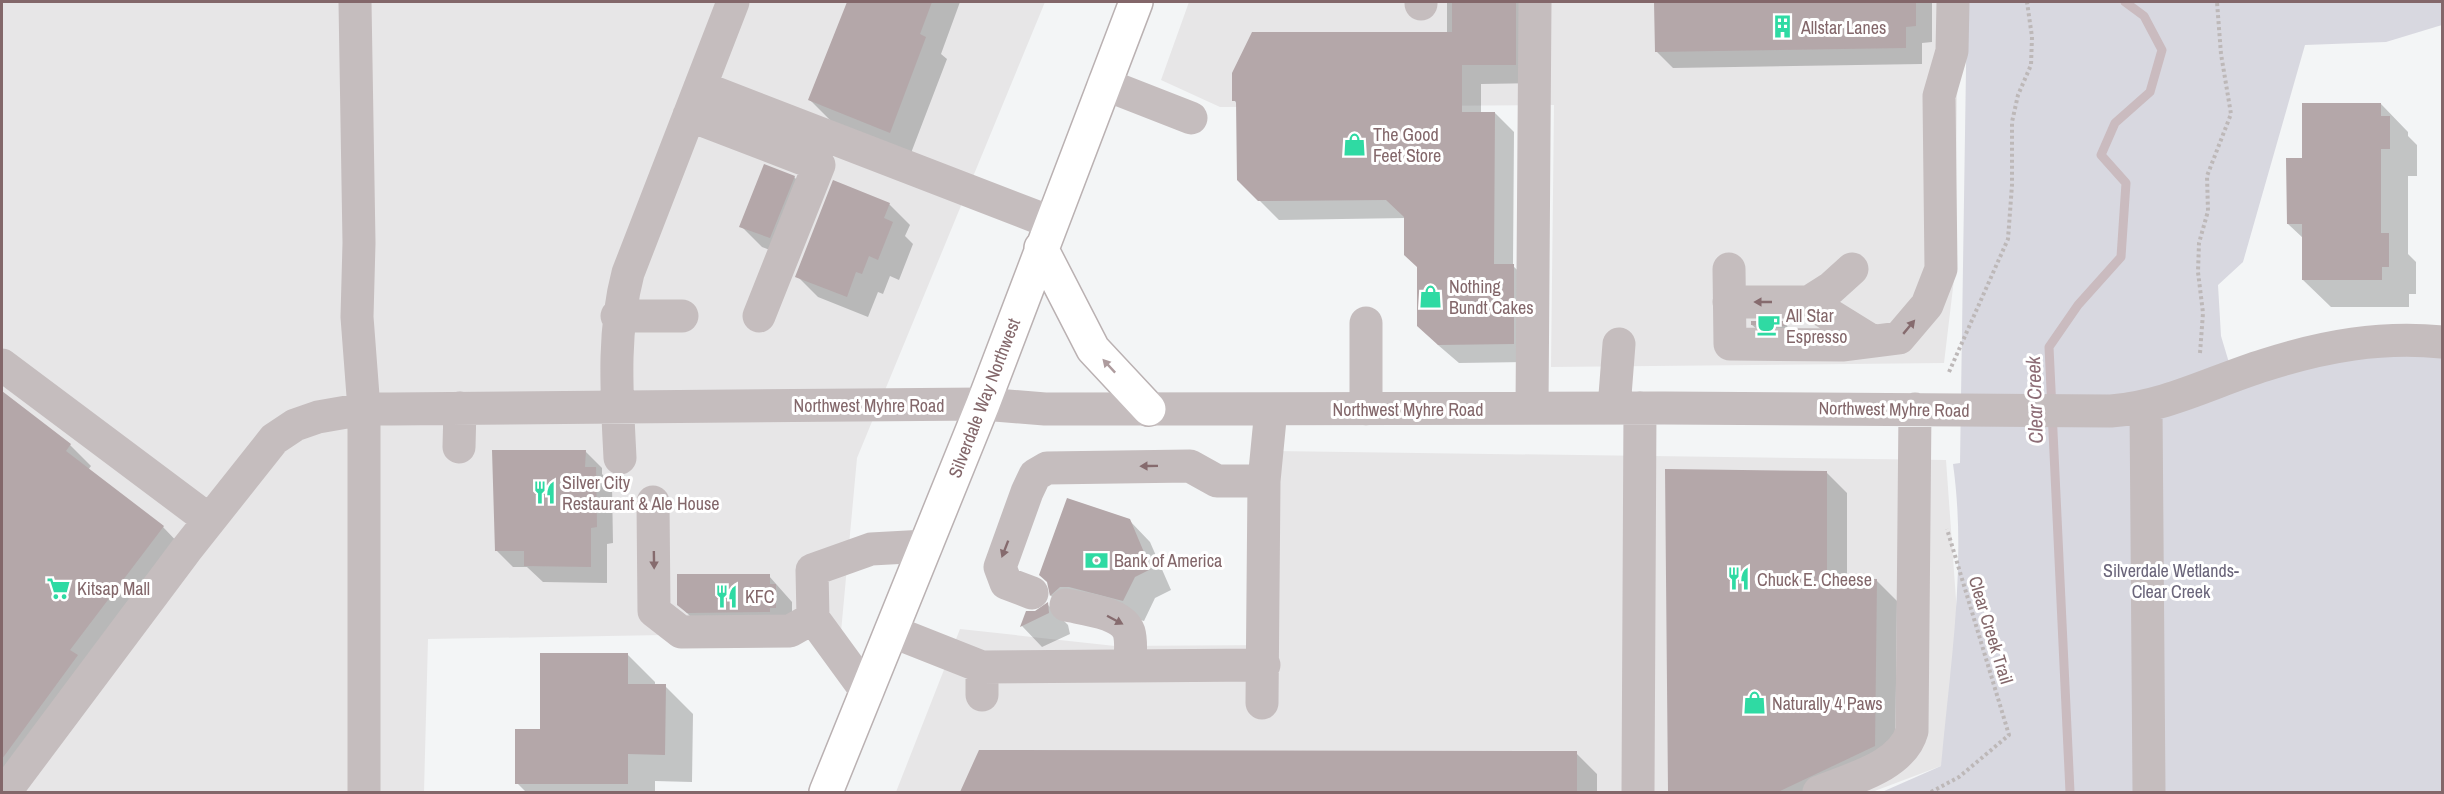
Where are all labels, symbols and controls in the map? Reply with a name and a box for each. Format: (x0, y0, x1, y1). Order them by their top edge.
building icon: Allstar Lanes (1770, 14, 1796, 40)
place label: Allstar Lanes (1800, 15, 1886, 40)
place label: The Good Feet Store (1373, 122, 1441, 168)
shop icon: The Good Feet Store (1342, 131, 1368, 157)
place label: Nothing Bundt Cakes (1449, 274, 1534, 320)
shop icon: Nothing Bundt Cakes (1418, 283, 1444, 309)
one-way arrow (1753, 297, 1772, 307)
place label: All Star Espresso (1785, 303, 1848, 349)
cafe icon: All Star Espresso (1755, 312, 1781, 338)
street label: Silverdale Way Northwest (942, 315, 1026, 481)
one-way arrow (1902, 319, 1915, 335)
water label: Clear Creek (2019, 355, 2049, 444)
one-way arrow (1103, 359, 1116, 374)
street label: Northwest Myhre Road (794, 393, 944, 418)
street label: Northwest Myhre Road (1818, 395, 1970, 423)
street label: Northwest Myhre Road (1333, 397, 1483, 422)
one-way arrow (1139, 461, 1158, 471)
place label: Silver City Restaurant & Ale House (562, 470, 720, 516)
restaurant icon: Silver City Restaurant & Ale House (531, 479, 557, 505)
one-way arrow (999, 540, 1009, 558)
bank icon: Bank of America (1083, 547, 1109, 573)
place label: Bank of America (1114, 548, 1222, 573)
one-way arrow (649, 551, 659, 570)
park label: Silverdale Wetlands- Clear Creek (2103, 558, 2239, 604)
restaurant icon: Chuck E. Cheese (1726, 566, 1752, 592)
place label: Chuck E. Cheese (1757, 567, 1872, 592)
street label: Clear Creek Trail (1963, 573, 2019, 687)
supermarket icon: Kitsap Mall (46, 575, 72, 601)
place label: Kitsap Mall (77, 576, 150, 601)
restaurant icon: KFC (714, 583, 740, 609)
place label: KFC (745, 584, 775, 609)
one-way arrow (1107, 615, 1124, 625)
shop icon: Naturally 4 Paws (1741, 690, 1767, 716)
place label: Naturally 4 Paws (1772, 691, 1883, 716)

